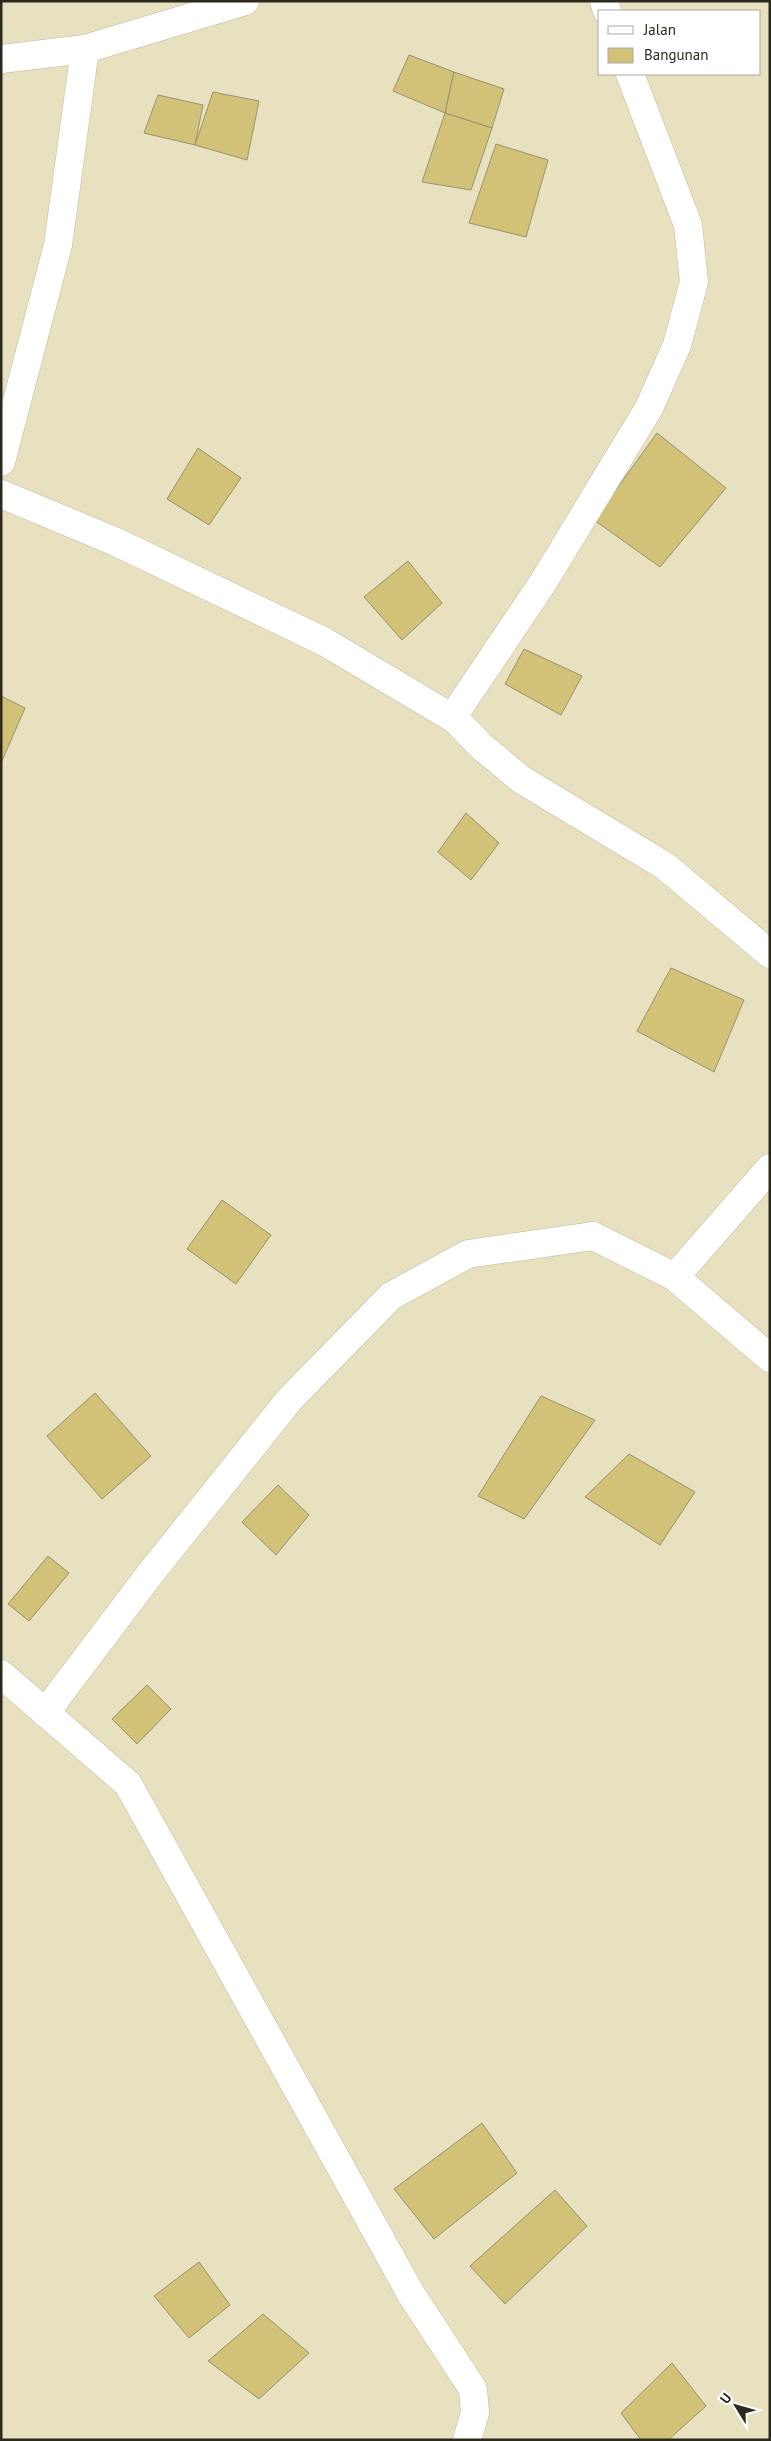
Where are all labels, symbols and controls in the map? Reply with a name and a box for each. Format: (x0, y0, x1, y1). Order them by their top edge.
legend (598, 10, 761, 75)
text: Jalan (643, 20, 676, 39)
text: Bangunan (644, 45, 708, 64)
north arrow (711, 2381, 761, 2431)
text: U (716, 2389, 735, 2407)

